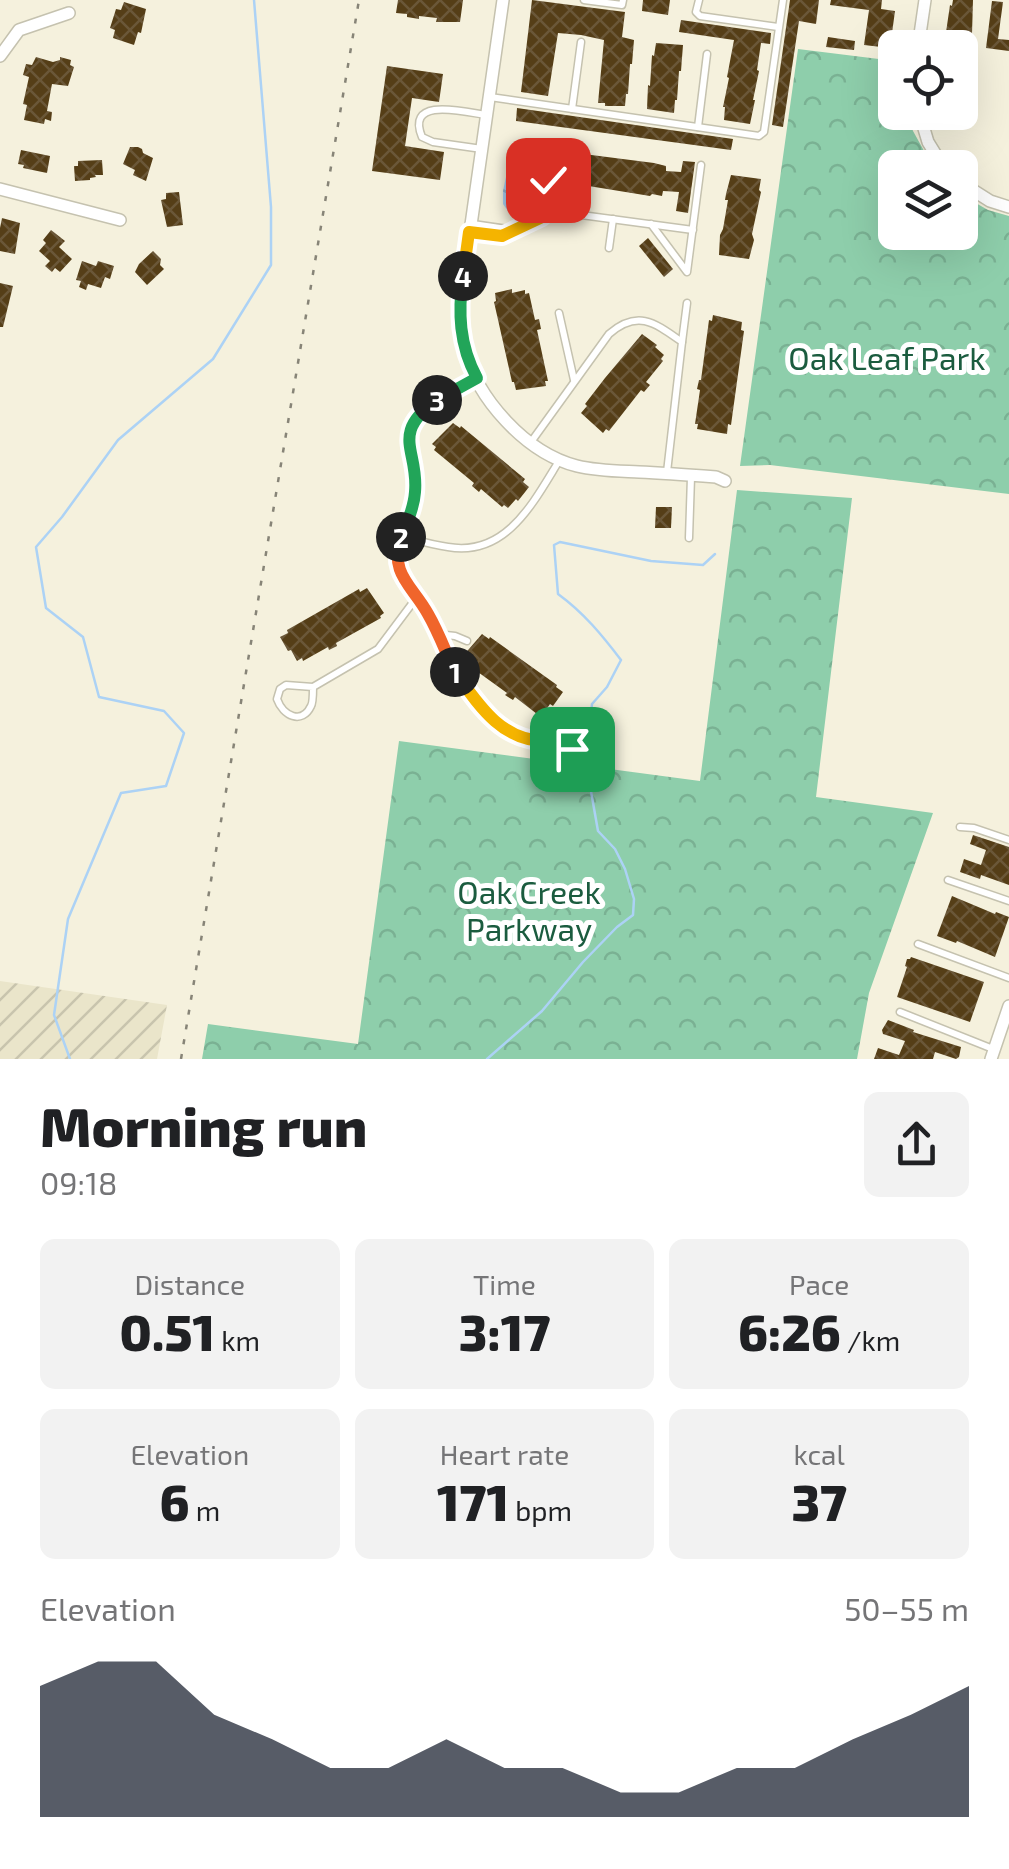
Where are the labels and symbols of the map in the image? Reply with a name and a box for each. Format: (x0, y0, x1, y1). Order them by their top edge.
pin (506, 138, 591, 223)
pin: 4 (438, 251, 488, 301)
park label: Oak Leaf Park (788, 338, 986, 376)
pin: 3 (412, 375, 462, 425)
pin: 2 (376, 512, 426, 562)
pin: 1 (430, 647, 480, 697)
pin (530, 707, 615, 792)
park label: Oak Creek Parkway (457, 872, 601, 947)

